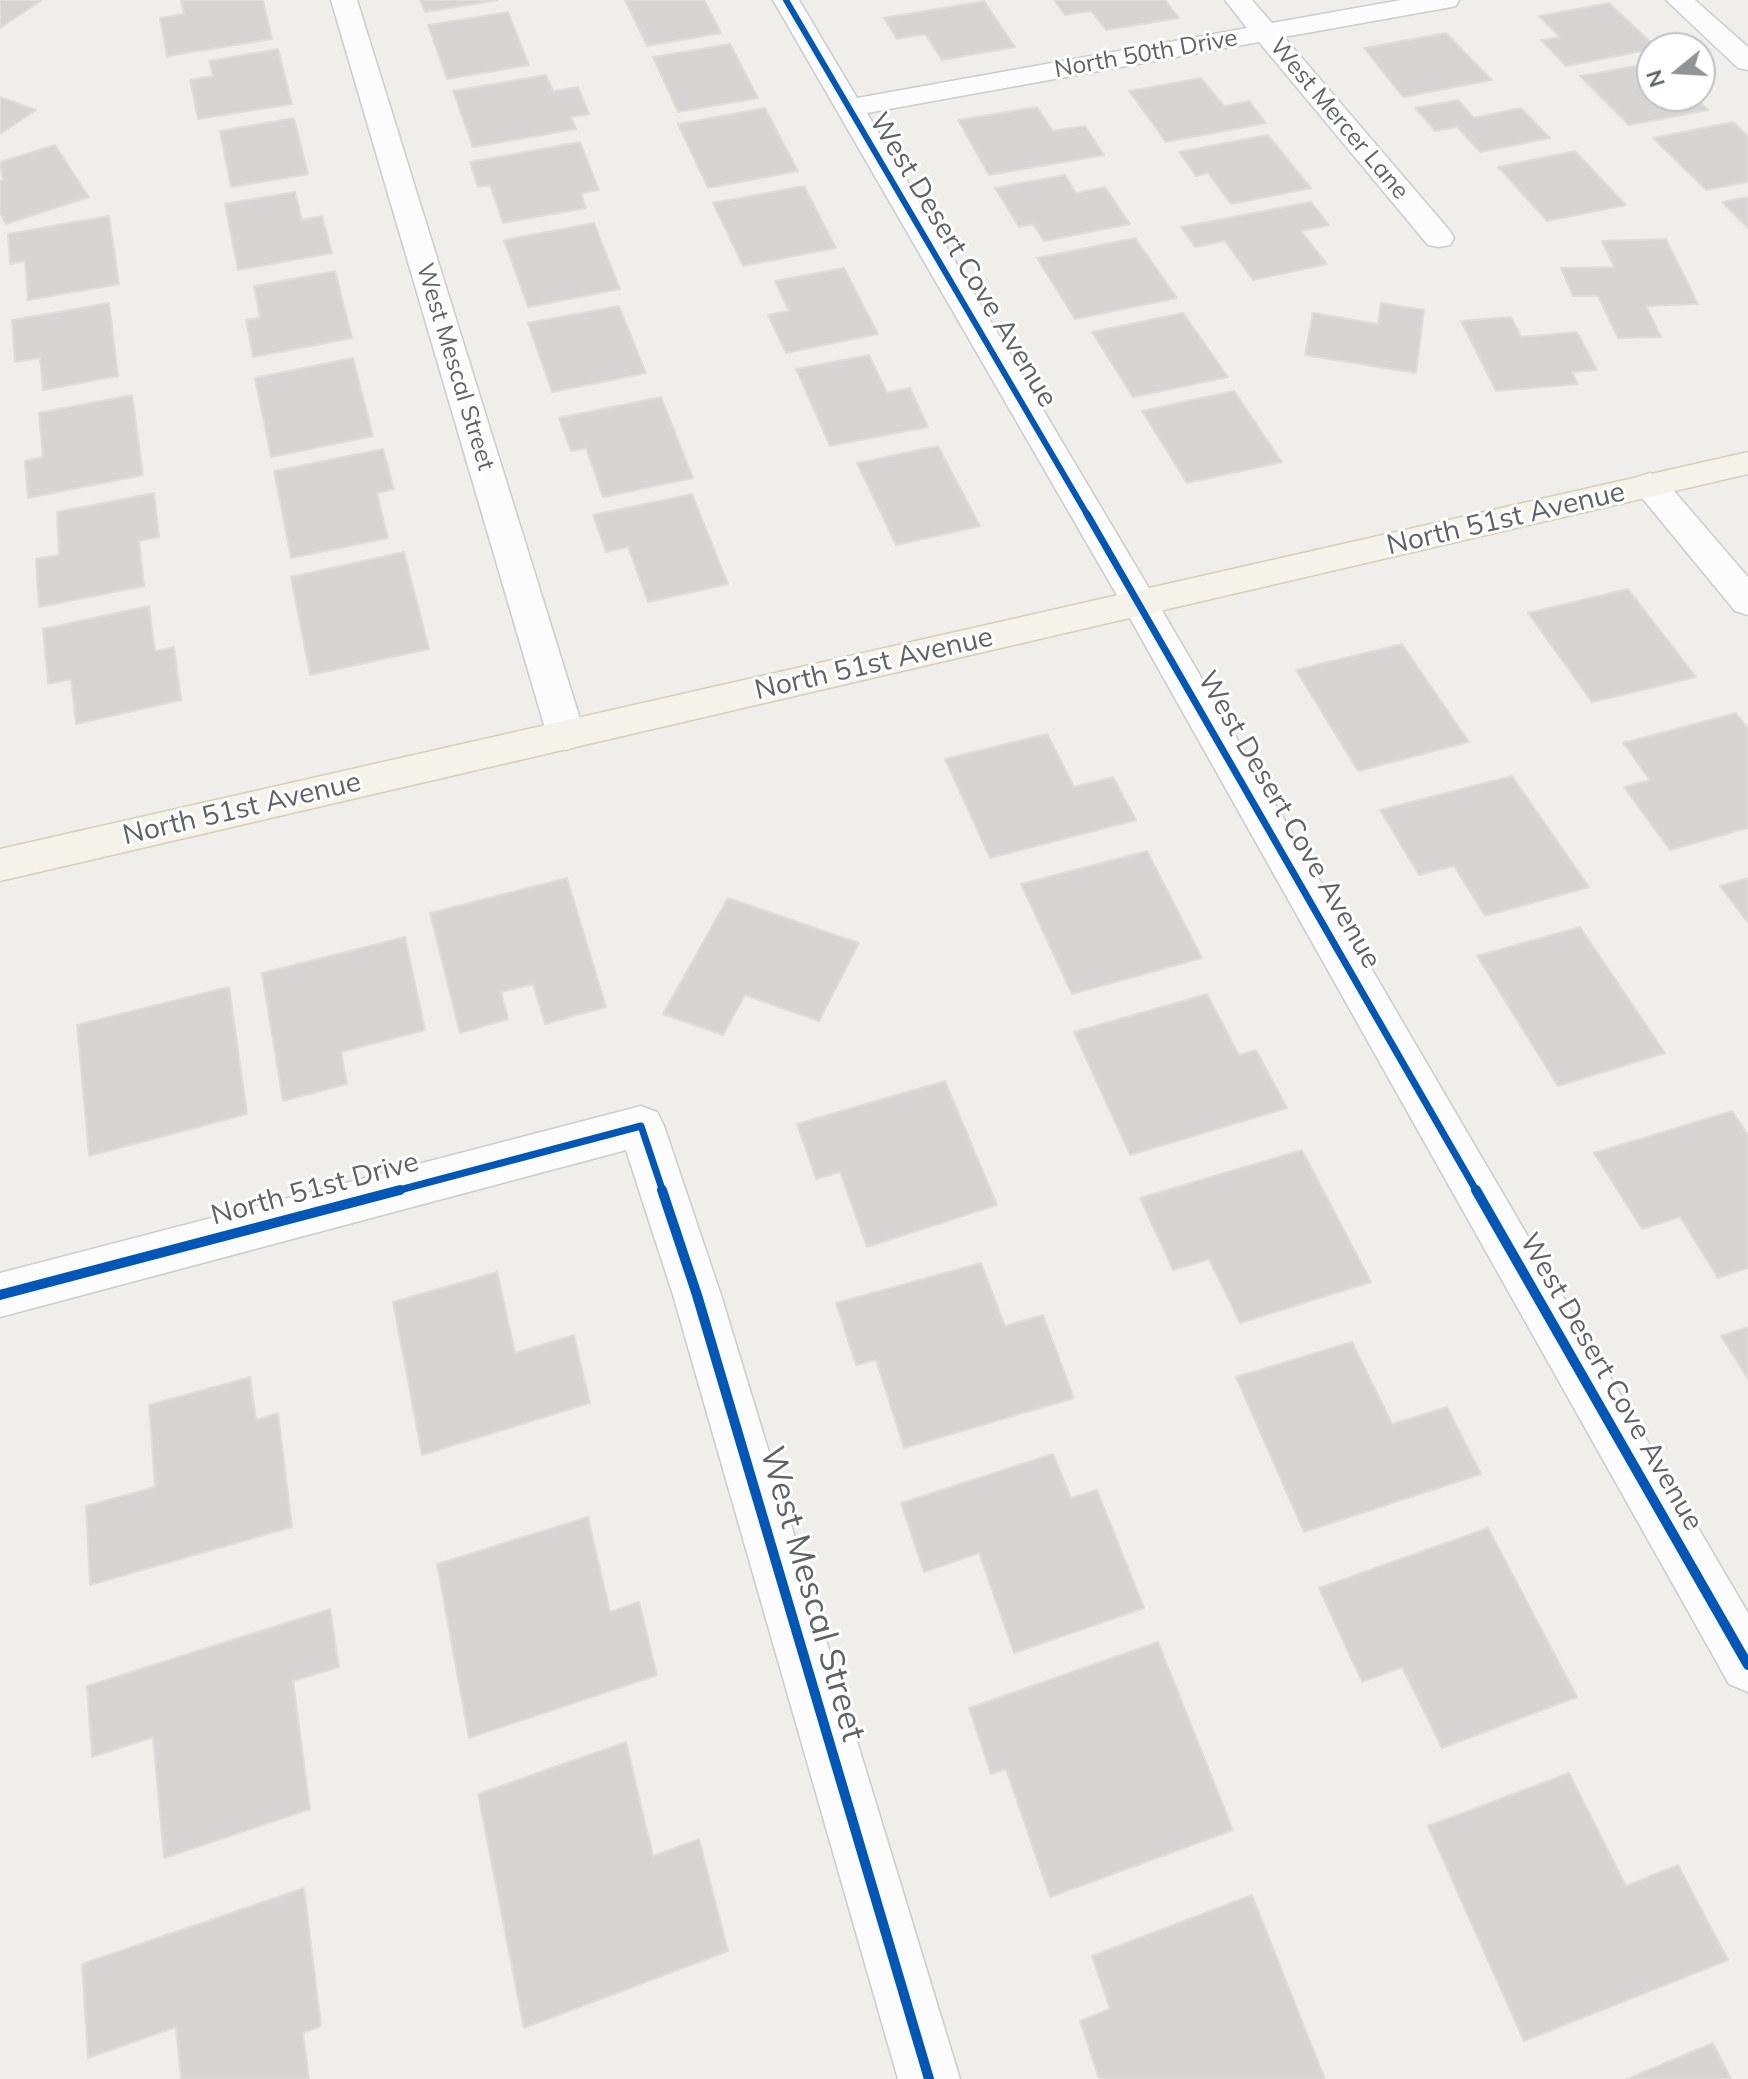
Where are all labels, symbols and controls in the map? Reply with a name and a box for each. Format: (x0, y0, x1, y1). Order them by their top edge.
street label: North 50th Drive (1052, 24, 1240, 84)
north arrow (1636, 32, 1716, 112)
street label: West Mercer Lane (1263, 33, 1415, 205)
text: N (1639, 67, 1671, 91)
street label: West Desert Cove Avenue (862, 107, 1064, 413)
street label: West Mescal Street (410, 260, 500, 474)
street label: North 51st Avenue (1384, 475, 1628, 563)
street label: North 51st Avenue (752, 620, 996, 708)
street label: West Desert Cove Avenue (1190, 665, 1388, 975)
street label: North 51st Avenue (120, 765, 364, 853)
street label: North 51st Drive (208, 1145, 422, 1233)
street label: West Desert Cove Avenue (1512, 1227, 1710, 1537)
street label: West Mescal Street (750, 1442, 874, 1746)

